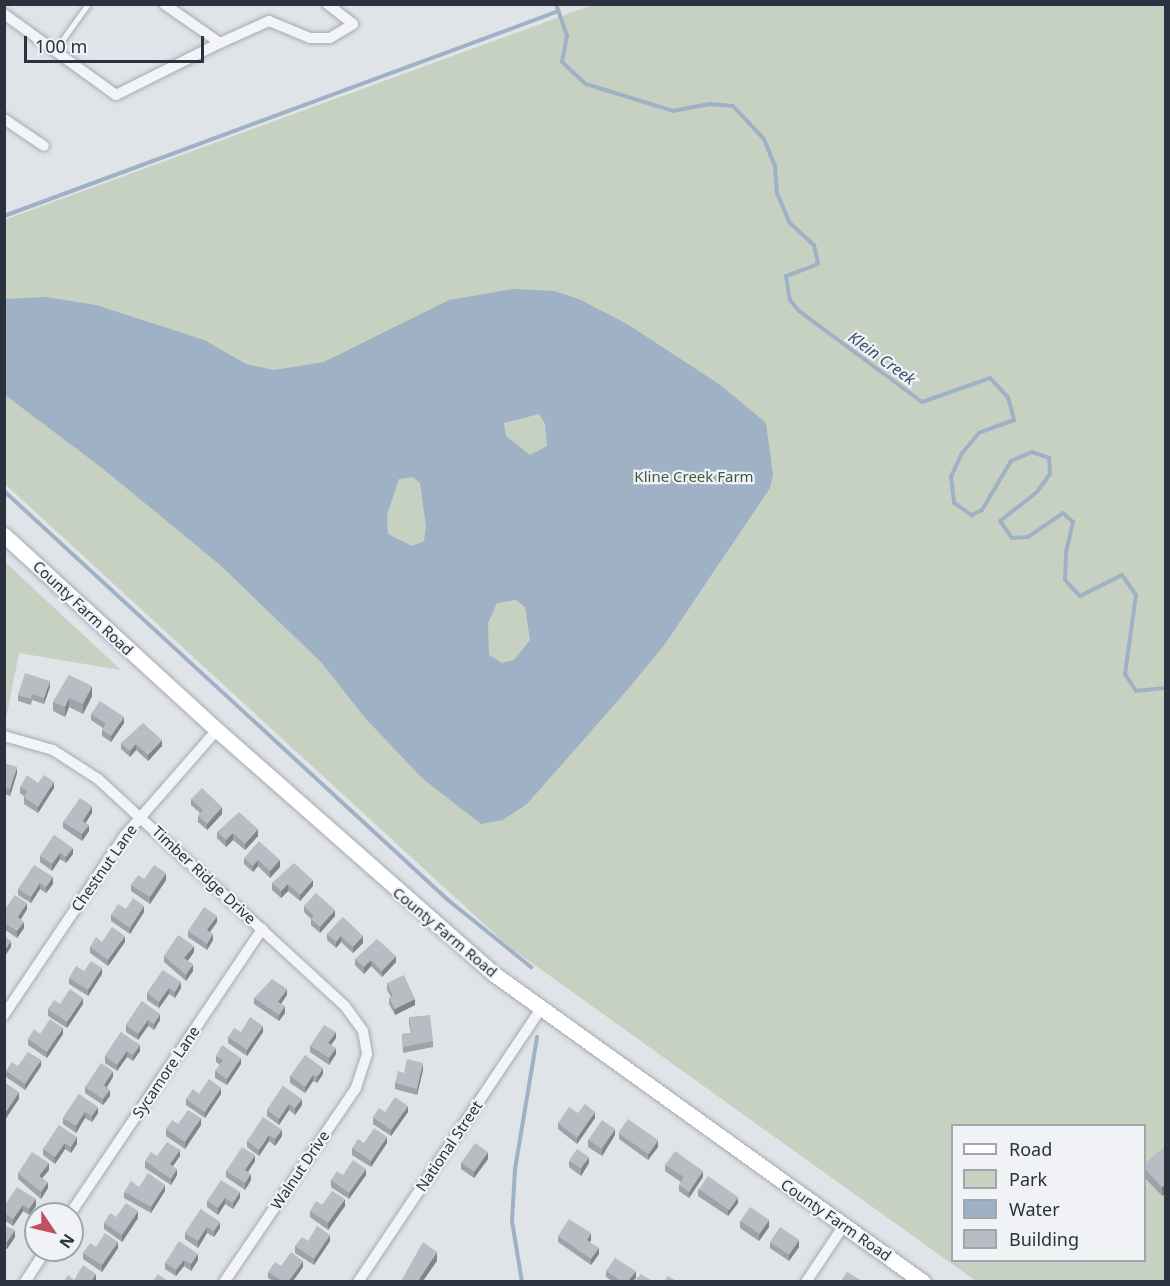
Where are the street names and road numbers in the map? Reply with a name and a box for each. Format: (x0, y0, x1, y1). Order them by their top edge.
street label: County Farm Road (29, 557, 137, 659)
street label: Chestnut Lane (67, 821, 141, 915)
street label: Timber Ridge Drive (148, 822, 260, 928)
street label: County Farm Road (389, 883, 501, 981)
street label: Sycamore Lane (129, 1023, 203, 1121)
street label: National Street (412, 1097, 486, 1195)
street label: Walnut Drive (267, 1127, 333, 1213)
street label: County Farm Road (777, 1175, 895, 1265)

